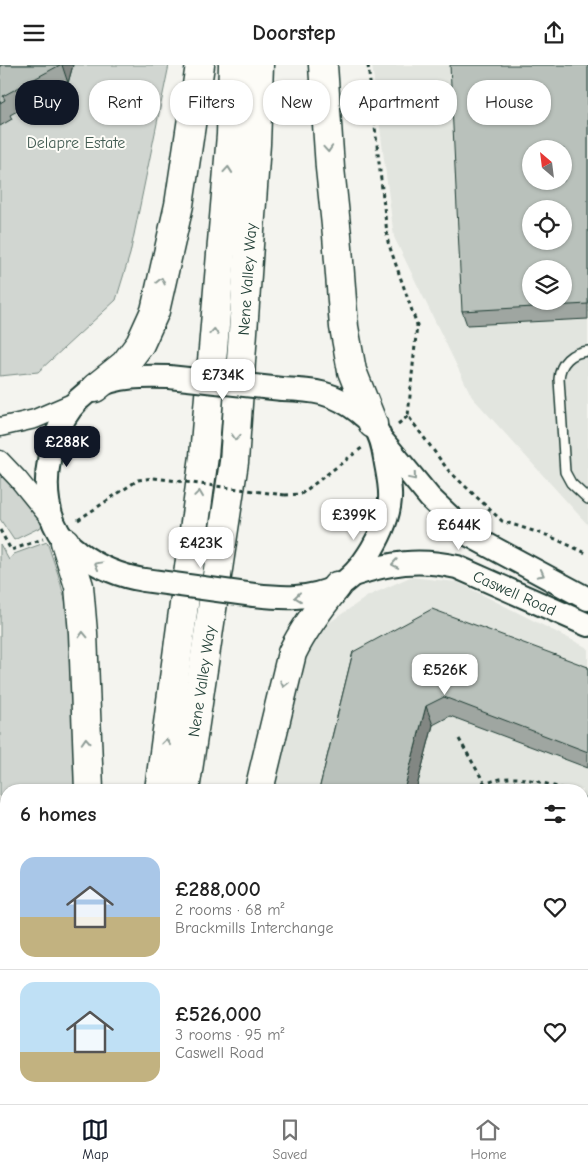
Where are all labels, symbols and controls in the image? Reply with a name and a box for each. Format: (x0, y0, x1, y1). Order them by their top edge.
icon: menu (20, 19, 48, 47)
icon: share (540, 19, 568, 47)
text: Doorstep (252, 20, 336, 46)
chip: Buy (15, 80, 79, 125)
chip: Rent (89, 80, 160, 125)
chip: Filters (170, 80, 253, 125)
chip: New (263, 80, 330, 125)
chip: Apartment (340, 80, 457, 125)
chip: House (467, 80, 551, 125)
park label: Delapre Estate (27, 134, 125, 152)
north arrow (522, 140, 572, 190)
map controls (522, 140, 572, 310)
one-way arrow (323, 145, 334, 153)
one-way arrow (222, 166, 233, 174)
button: locate (522, 200, 572, 250)
street label: Nene Valley Way (235, 222, 261, 336)
button: layers (522, 260, 572, 310)
one-way arrow (155, 276, 166, 285)
one-way arrow (208, 328, 219, 336)
pin: £734K (188, 359, 258, 401)
text: £734K (202, 366, 244, 384)
pin: £288K (32, 425, 102, 468)
text: £288K (45, 433, 89, 451)
one-way arrow (231, 433, 242, 441)
one-way arrow (407, 471, 415, 480)
one-way arrow (193, 490, 203, 498)
pin: £399K (319, 499, 389, 541)
text: £399K (332, 506, 376, 524)
pin: £644K (424, 509, 494, 551)
text: £644K (438, 516, 480, 534)
pin: £423K (166, 527, 236, 569)
text: £423K (180, 534, 222, 552)
one-way arrow (391, 558, 399, 568)
one-way arrow (94, 562, 103, 572)
street label: Caswell Road (470, 567, 559, 620)
one-way arrow (535, 568, 544, 578)
one-way arrow (293, 591, 301, 602)
street label: Nene Valley Way (185, 624, 220, 738)
one-way arrow (77, 631, 88, 639)
pin: £526K (410, 653, 480, 696)
text: £526K (423, 661, 467, 679)
one-way arrow (279, 679, 290, 688)
one-way arrow (81, 737, 92, 745)
one-way arrow (160, 737, 171, 745)
icon: filters (541, 800, 569, 828)
text: 6 homes (20, 802, 96, 826)
icon: home (60, 877, 120, 937)
text: £288,000 (175, 877, 261, 901)
icon: heart (541, 893, 569, 921)
text: 2 rooms · 68 m² (175, 901, 285, 919)
text: Brackmills Interchange (175, 919, 334, 937)
icon: home (60, 1002, 120, 1062)
text: £526,000 (175, 1002, 261, 1026)
icon: heart (541, 1018, 569, 1046)
text: 3 rooms · 95 m² (175, 1026, 285, 1044)
text: Caswell Road (175, 1044, 264, 1062)
tab: Map (81, 1116, 109, 1163)
tab: Saved (272, 1116, 307, 1163)
tab: Home (470, 1116, 507, 1163)

